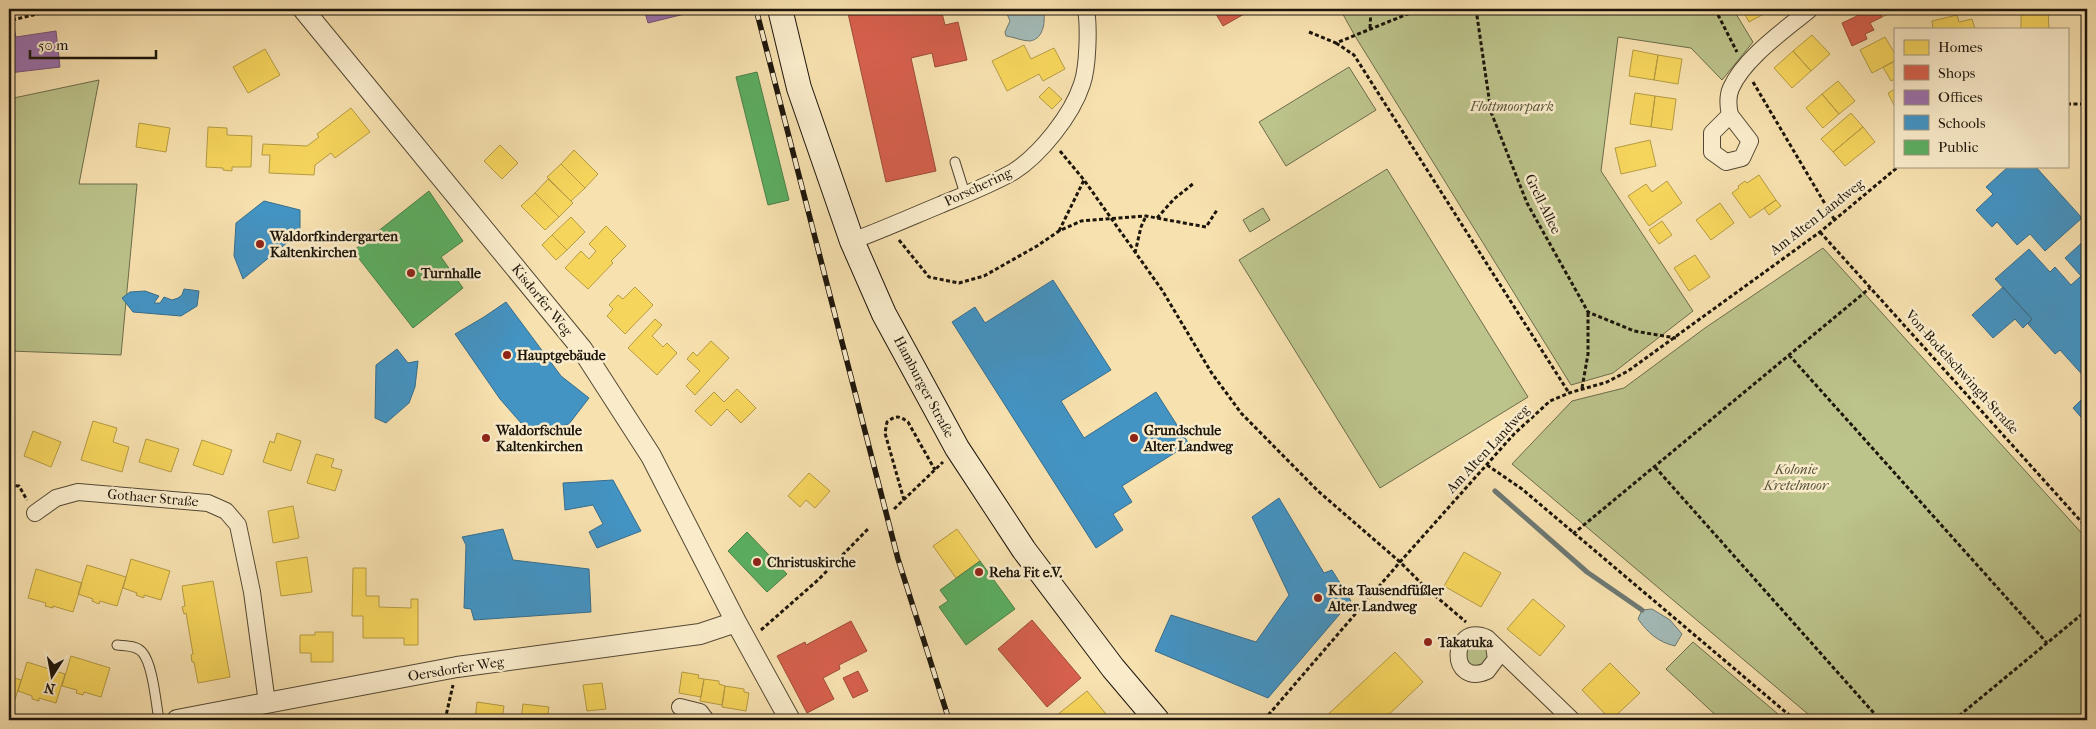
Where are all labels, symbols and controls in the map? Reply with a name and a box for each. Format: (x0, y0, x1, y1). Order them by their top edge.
scale bar (30, 28, 156, 60)
legend (1894, 28, 2068, 168)
text: 50 m (38, 36, 69, 54)
text: Homes (1938, 38, 1983, 56)
text: Shops (1938, 64, 1976, 82)
text: Offices (1938, 88, 1983, 106)
park label: Flottmoorpark (1469, 98, 1554, 115)
text: Schools (1938, 114, 1986, 132)
text: Public (1938, 138, 1979, 156)
street label: Porschering (941, 164, 1015, 210)
street label: Grell-Allee (1521, 171, 1565, 237)
street label: Am Alten Landweg (1766, 175, 1868, 260)
place label: Waldorfkindergarten Kaltenkirchen (269, 228, 399, 261)
marker: Waldorfkindergarten Kaltenkirchen (254, 238, 266, 250)
street label: Kisdorfer Weg (508, 261, 576, 340)
place label: Turnhalle (420, 265, 481, 282)
marker: Turnhalle (405, 267, 417, 279)
street label: Von-Bodelschwingh-Straße (1901, 306, 2022, 438)
street label: Hamburger Straße (890, 333, 958, 441)
place label: Hauptgebäude (517, 347, 606, 364)
marker: Hauptgebäude (501, 349, 513, 361)
street label: Am Alten Landweg (1442, 401, 1534, 497)
place label: Waldorfschule Kaltenkirchen (495, 422, 584, 455)
place label: Grundschule Alter Landweg (1143, 422, 1233, 455)
marker: Waldorfschule Kaltenkirchen (480, 432, 492, 444)
marker: Grundschule Alter Landweg (1128, 432, 1140, 444)
park label: Kolonie Kretelmoor (1763, 461, 1830, 494)
street label: Gothaer Straße (107, 486, 199, 510)
place label: Christuskirche (767, 554, 856, 571)
marker: Christuskirche (751, 556, 763, 568)
place label: Reha Fit e.V. (989, 564, 1063, 581)
marker: Reha Fit e.V. (973, 566, 985, 578)
place label: Kita Tausendfüßler Alter Landweg (1327, 582, 1445, 615)
marker: Kita Tausendfüßler Alter Landweg (1312, 592, 1324, 604)
place label: Takatuka (1437, 634, 1493, 651)
marker: Takatuka (1422, 636, 1434, 648)
north arrow (28, 652, 78, 702)
street label: Oersdorfer Weg (407, 653, 506, 685)
text: N (42, 679, 56, 698)

